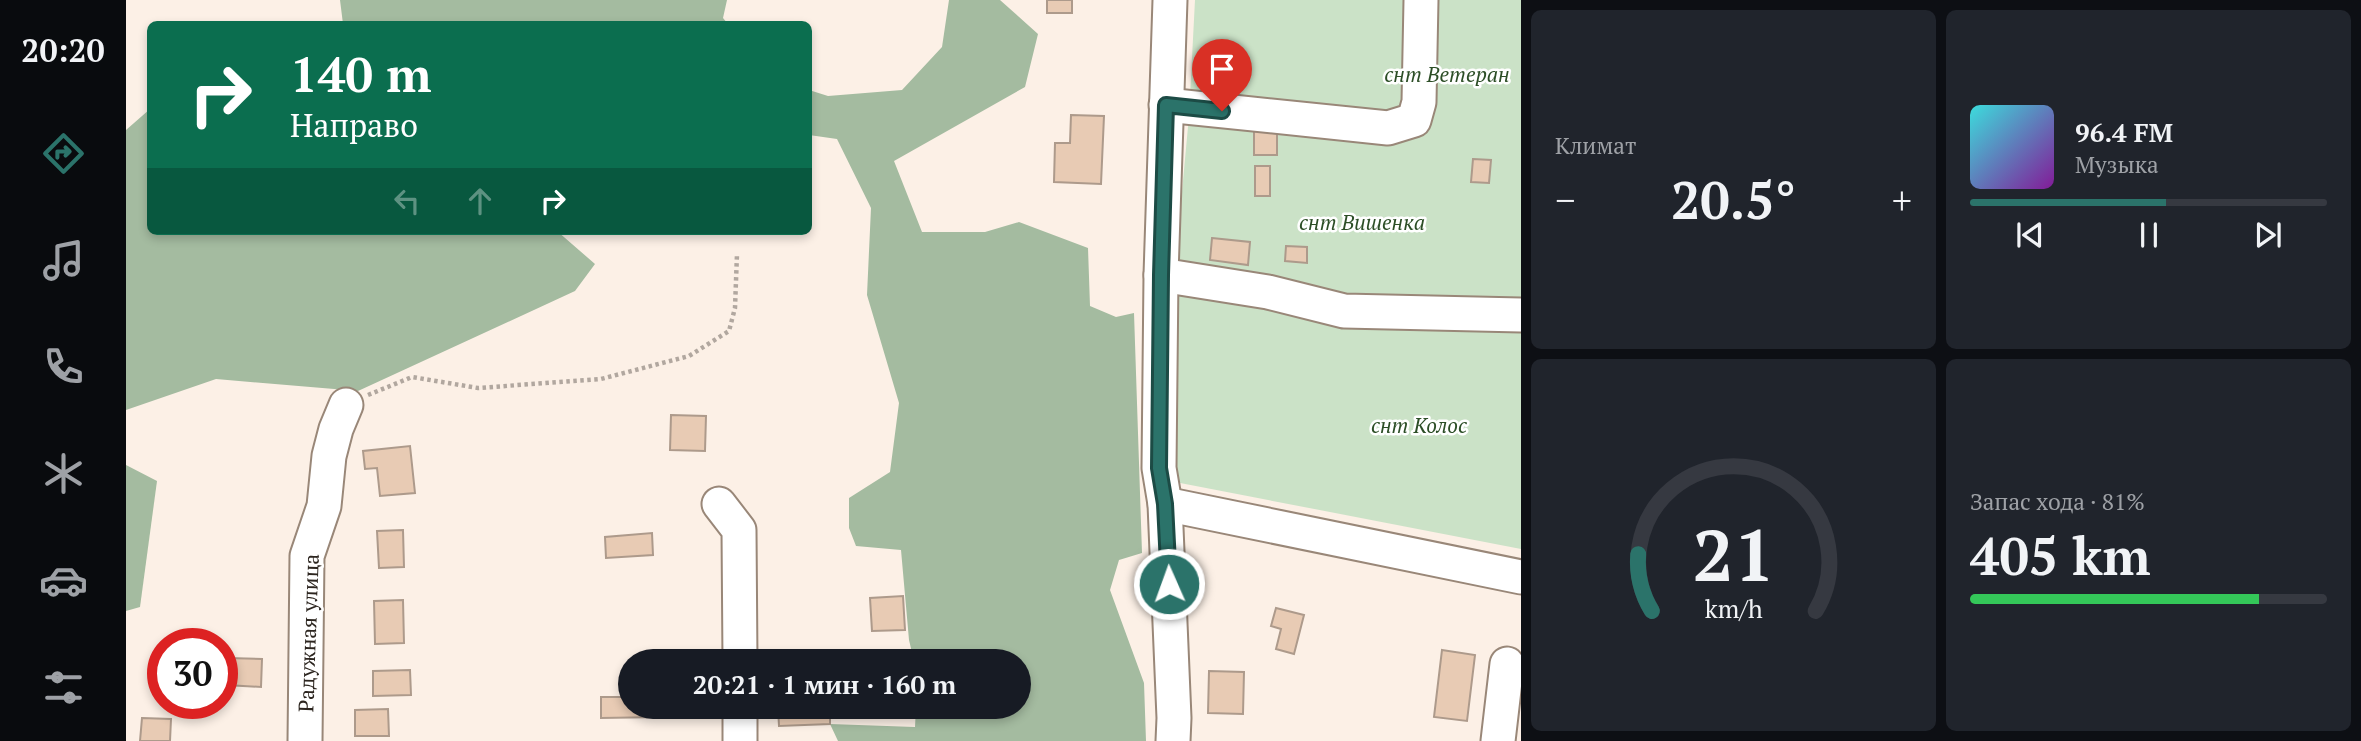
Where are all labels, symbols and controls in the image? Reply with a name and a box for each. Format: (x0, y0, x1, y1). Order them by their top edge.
text: 20:20 (21, 29, 105, 71)
pin (1192, 39, 1252, 111)
text: 140 m (290, 41, 432, 106)
icon: right (175, 49, 266, 140)
icon: arrive (1203, 50, 1241, 88)
park label: снт Ветеран (1384, 60, 1510, 88)
text: Направо (290, 104, 418, 146)
text: 96.4 FM (2075, 115, 2173, 149)
icon: directions (39, 129, 88, 178)
text: Климат (1555, 130, 1636, 161)
text: Музыка (2075, 149, 2159, 180)
text: 20.5° (1671, 165, 1796, 234)
text: − (1555, 175, 1575, 225)
text: + (1892, 175, 1912, 225)
icon: left (388, 182, 426, 220)
icon: ahead (461, 182, 499, 220)
icon: right (534, 182, 572, 220)
park label: снт Вишенка (1299, 208, 1425, 236)
icon: previous (2011, 216, 2049, 254)
icon: pause (2130, 216, 2168, 254)
icon: next (2249, 216, 2287, 254)
icon: music (39, 236, 88, 285)
icon: phone (39, 342, 88, 391)
park label: снт Колос (1371, 411, 1468, 439)
icon: climate (39, 449, 88, 498)
text: Запас хода · 81% (1970, 486, 2145, 517)
text: 21 (1692, 505, 1775, 602)
text: 405 km (1970, 521, 2151, 590)
position arrow (1132, 547, 1206, 621)
street label: Радужная улица (291, 553, 325, 713)
icon: car (39, 556, 88, 605)
text: km/h (1705, 592, 1763, 625)
speed limit sign: 30 (147, 628, 238, 719)
icon: filters (39, 663, 88, 712)
text: 20:21 · 1 мин · 160 m (693, 667, 956, 701)

